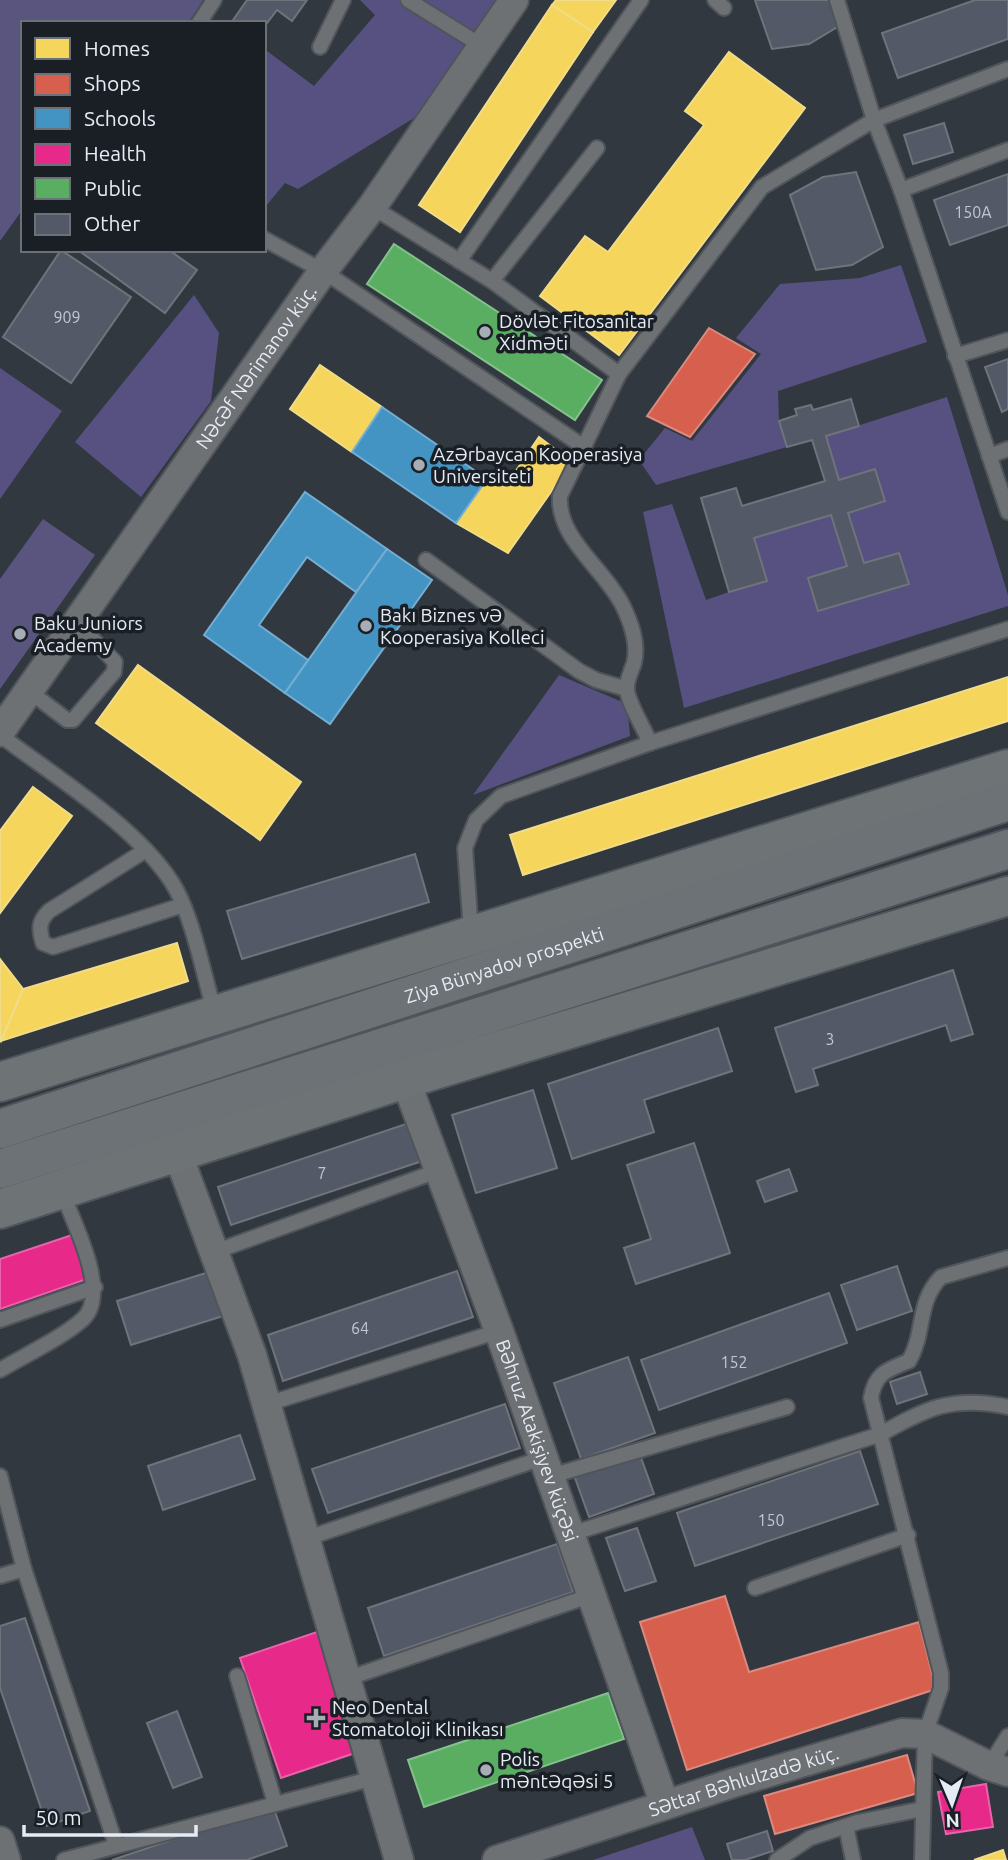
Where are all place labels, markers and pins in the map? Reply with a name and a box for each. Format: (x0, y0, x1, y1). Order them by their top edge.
place label: Dövlət Fitosanitar Xidməti (499, 310, 654, 354)
marker: Dövlət Fitosanitar Xidməti (477, 324, 493, 340)
place label: Azərbaycan Kooperasiya Universiteti (433, 443, 642, 487)
marker: Azərbaycan Kooperasiya Universiteti (411, 457, 427, 473)
place label: Bakı Biznes və Kooperasiya Kolleci (380, 604, 545, 648)
place label: Baku Juniors Academy (34, 612, 143, 656)
marker: Bakı Biznes və Kooperasiya Kolleci (358, 618, 374, 634)
marker: Baku Juniors Academy (12, 626, 28, 642)
place label: Neo Dental Stomatoloji Klinikası (332, 1696, 504, 1740)
marker: Neo Dental Stomatoloji Klinikası (306, 1708, 326, 1728)
place label: Polis məntəqəsi 5 (500, 1748, 614, 1792)
marker: Polis məntəqəsi 5 (478, 1762, 494, 1778)

